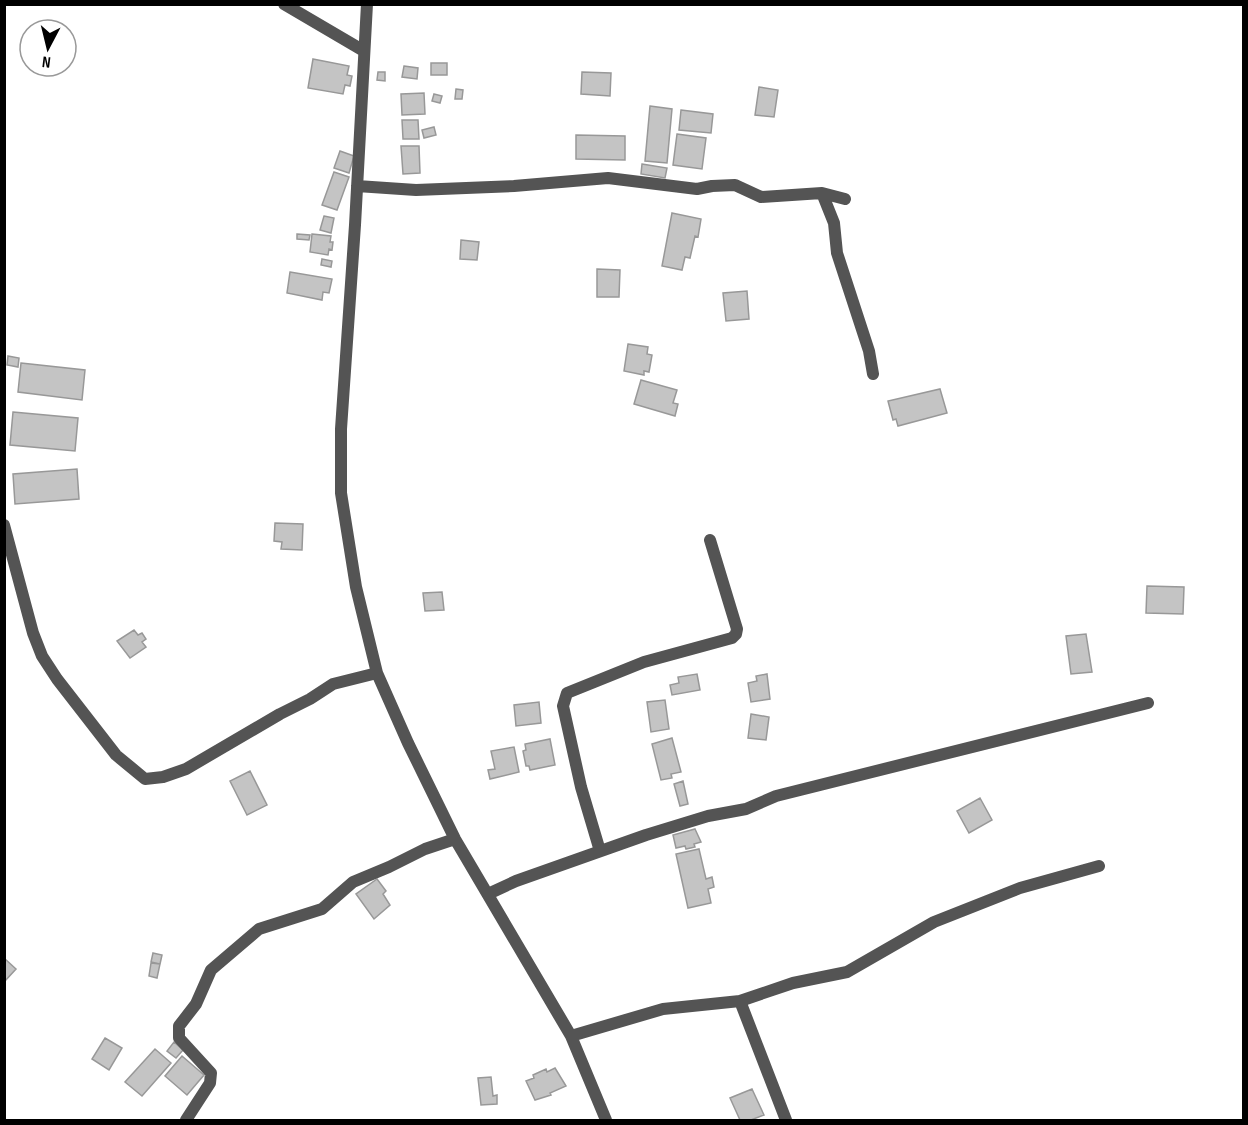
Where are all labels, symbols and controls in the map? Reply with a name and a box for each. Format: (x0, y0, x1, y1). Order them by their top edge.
north arrow (18, 18, 78, 78)
text: N (41, 51, 52, 71)

